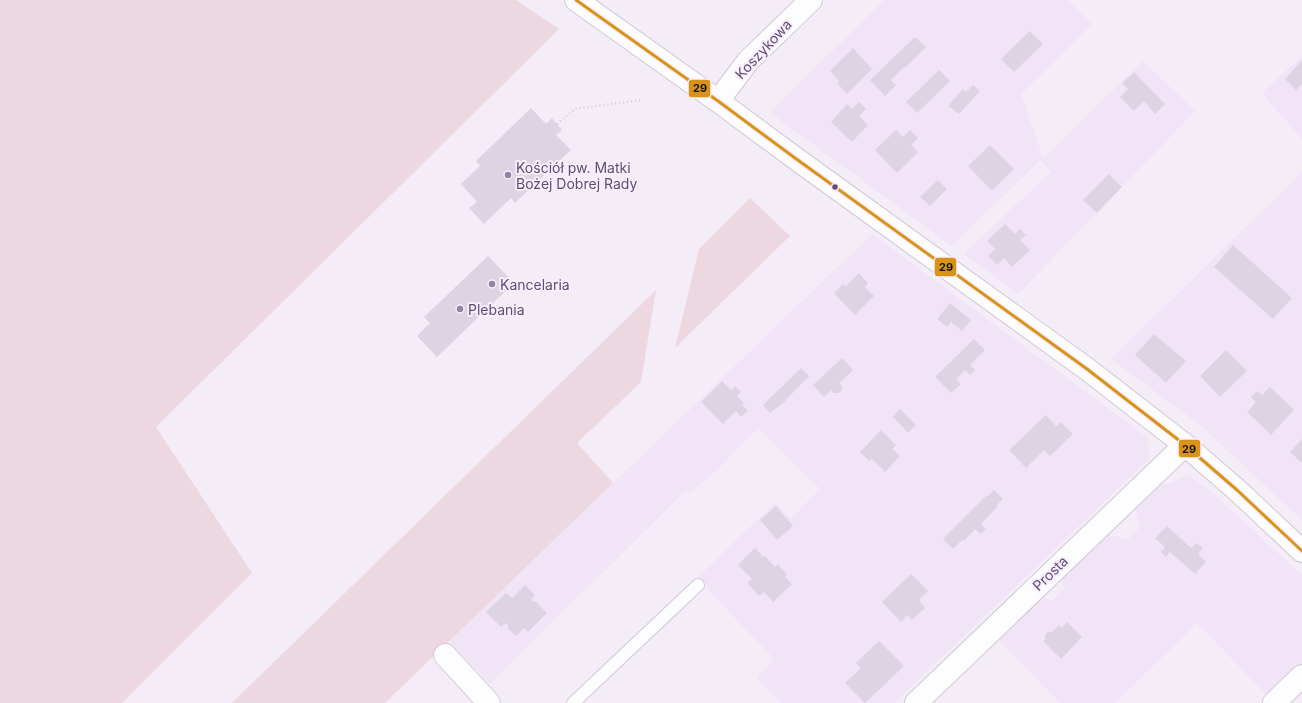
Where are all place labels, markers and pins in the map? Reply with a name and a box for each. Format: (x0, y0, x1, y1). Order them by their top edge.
place label: Kościół pw. Matki Bożej Dobrej Rady (516, 159, 637, 192)
marker: Kościół pw. Matki Bożej Dobrej Rady (503, 170, 513, 180)
unlabelled marker (830, 182, 840, 192)
place label: Kancelaria (500, 276, 570, 293)
marker: Kancelaria (487, 279, 497, 289)
place label: Plebania (468, 301, 525, 318)
marker: Plebania (455, 304, 465, 314)

